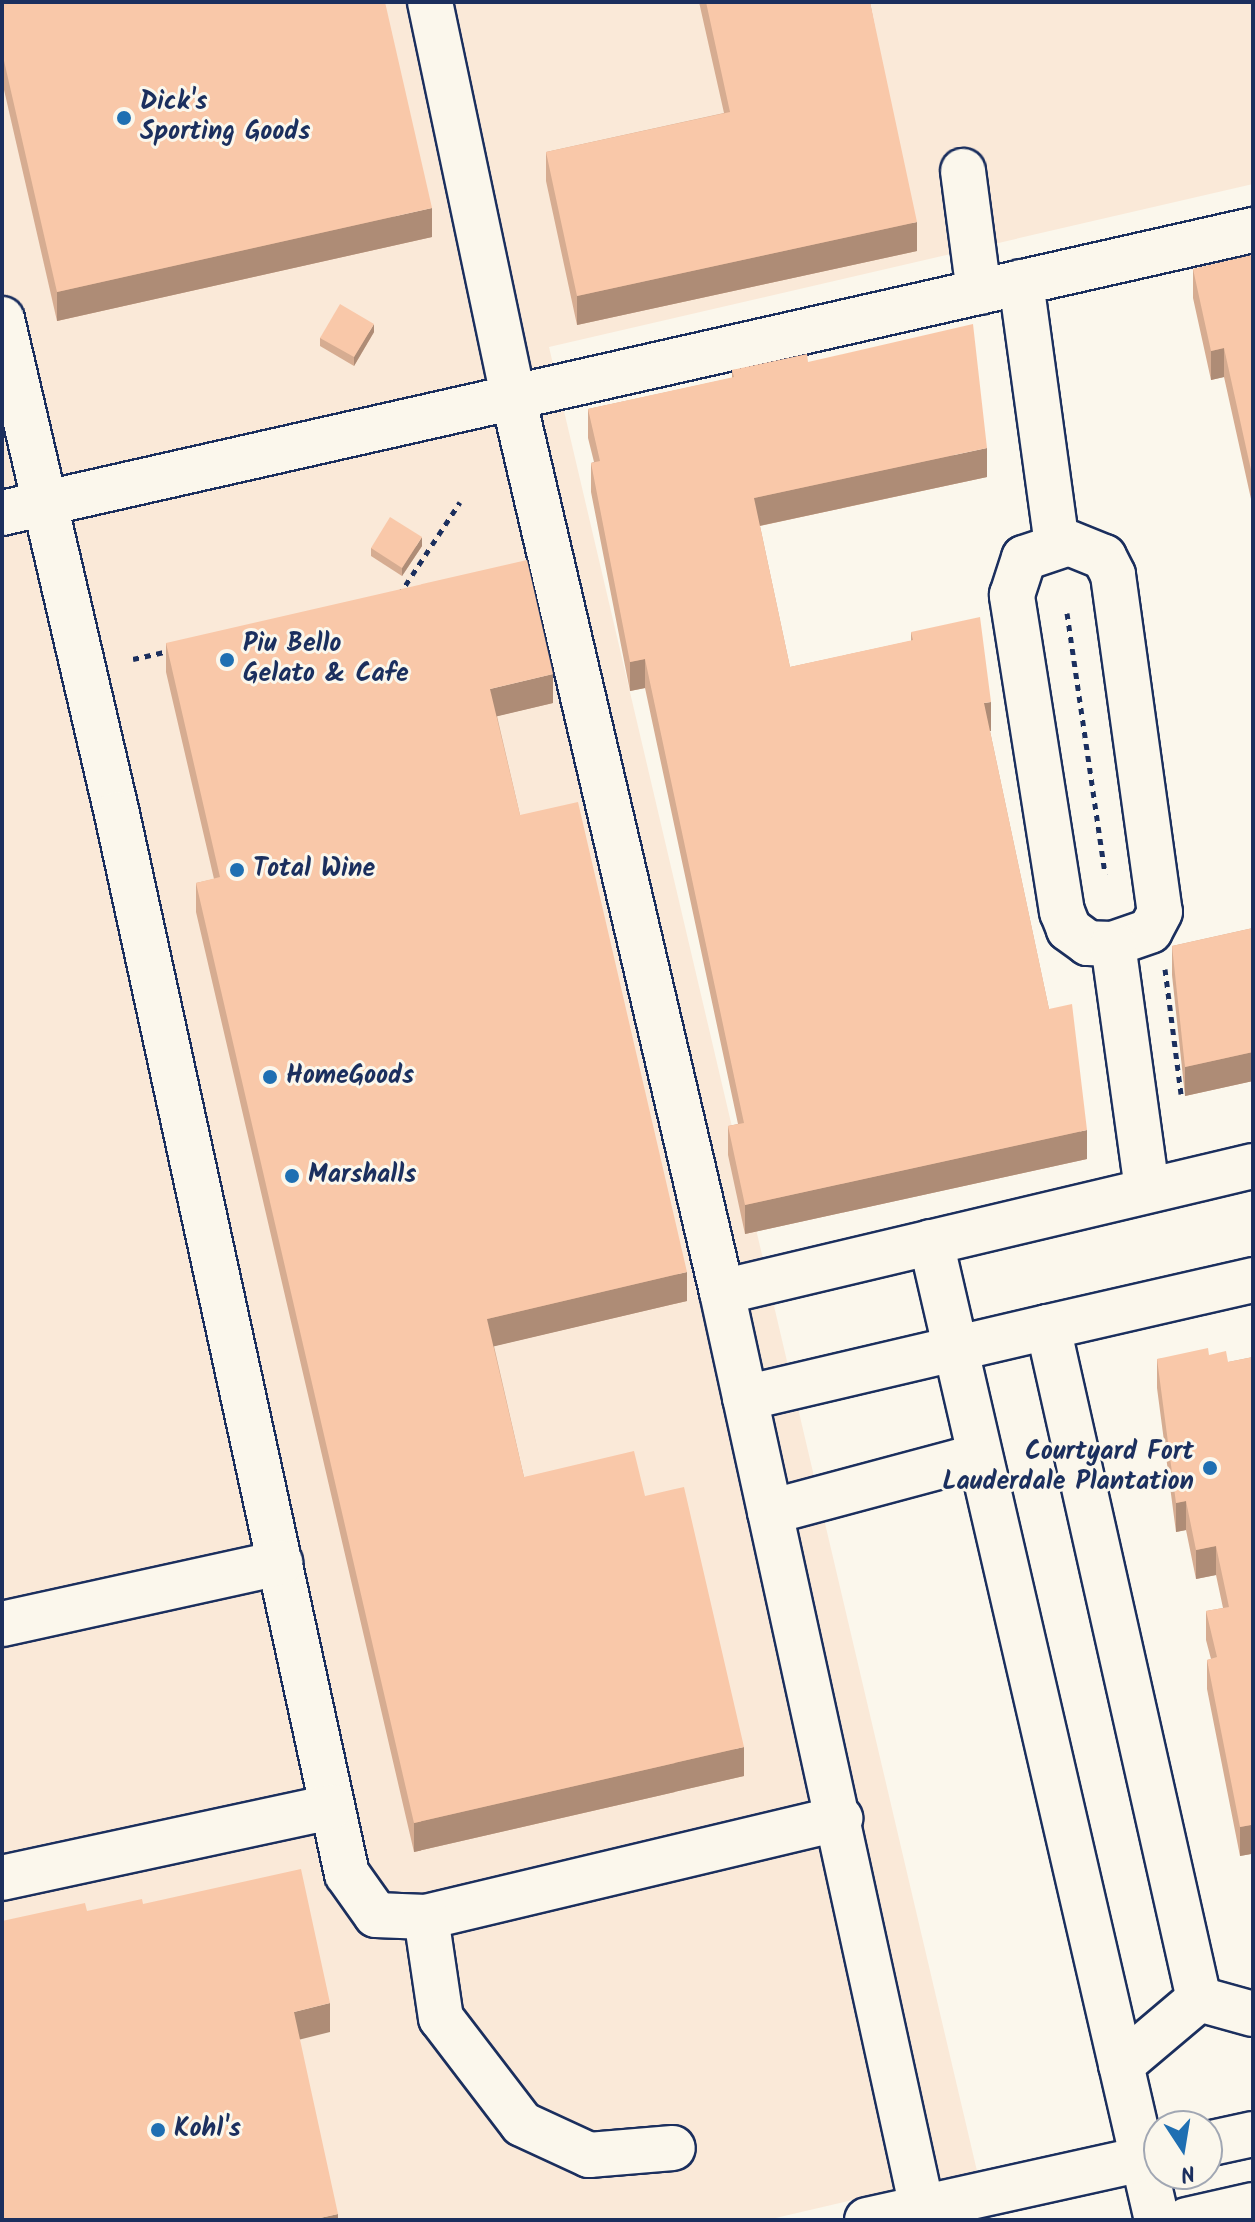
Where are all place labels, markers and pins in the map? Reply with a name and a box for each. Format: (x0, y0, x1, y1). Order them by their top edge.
place label: Dick's Sporting Goods (140, 87, 310, 148)
marker: Dick's Sporting Goods (115, 109, 133, 127)
place label: Piu Bello Gelato & Cafe (243, 629, 409, 690)
marker: Piu Bello Gelato & Cafe (218, 651, 236, 669)
place label: Total Wine (253, 854, 375, 886)
marker: Total Wine (228, 861, 246, 879)
place label: HomeGoods (286, 1061, 414, 1093)
marker: HomeGoods (261, 1068, 279, 1086)
place label: Marshalls (308, 1160, 416, 1192)
marker: Marshalls (283, 1167, 301, 1185)
place label: Courtyard Fort Lauderdale Plantation (942, 1437, 1194, 1498)
marker: Courtyard Fort Lauderdale Plantation (1201, 1459, 1219, 1477)
place label: Kohl's (174, 2114, 241, 2146)
marker: Kohl's (149, 2121, 167, 2139)

